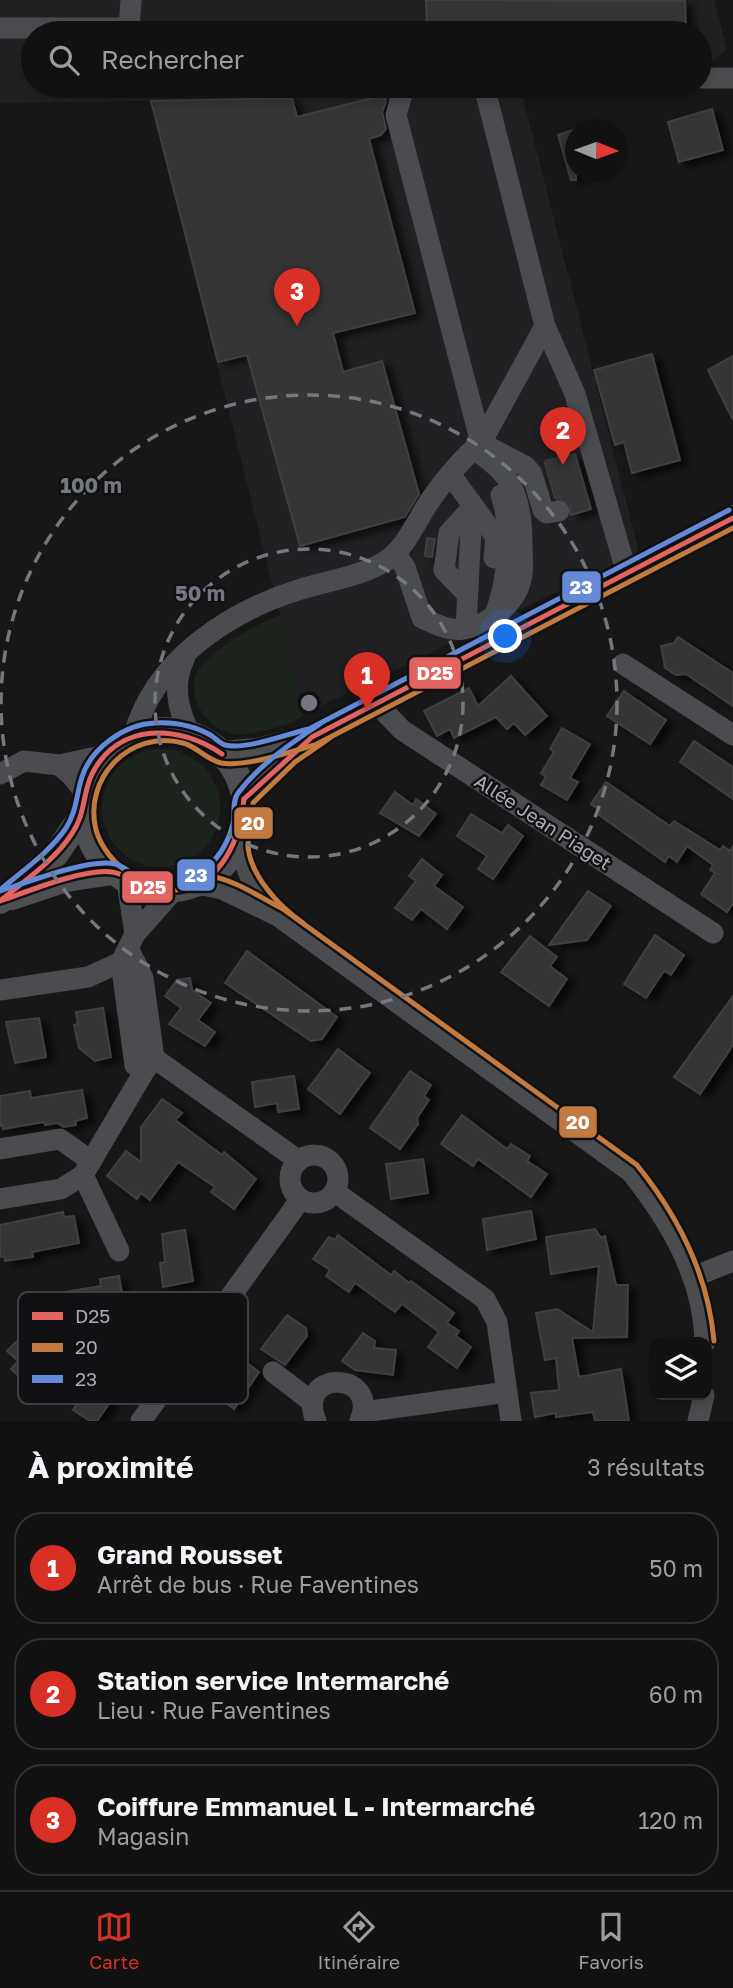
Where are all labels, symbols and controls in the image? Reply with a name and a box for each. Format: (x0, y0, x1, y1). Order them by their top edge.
search box (21, 21, 712, 98)
icon: search (45, 41, 83, 79)
text: Rechercher (101, 44, 244, 75)
north arrow (565, 119, 628, 182)
pin: 3 (274, 268, 320, 326)
pin: 2 (540, 407, 586, 465)
text: 100 m (60, 472, 122, 498)
line badge: 23 (561, 570, 602, 604)
text: 23 (569, 575, 593, 598)
text: 50 m (175, 580, 225, 606)
your location (488, 619, 522, 653)
pin: 1 (344, 652, 390, 710)
line badge: D25 (408, 656, 462, 690)
text: D25 (417, 661, 453, 684)
centre of rings (297, 691, 321, 715)
street label: Allée Jean Piaget (471, 769, 616, 874)
line badge: 20 (233, 806, 274, 840)
text: 20 (241, 811, 265, 834)
line badge: 23 (176, 858, 216, 892)
text: 23 (184, 863, 208, 886)
line badge: D25 (121, 870, 174, 904)
text: D25 (130, 875, 166, 898)
line badge: 20 (558, 1105, 598, 1139)
text: 20 (566, 1110, 590, 1133)
legend (18, 1292, 248, 1404)
text: D25 (75, 1304, 110, 1327)
text: 20 (75, 1335, 98, 1358)
map controls (649, 1337, 712, 1400)
button: layers (649, 1337, 712, 1400)
text: 23 (75, 1367, 97, 1390)
text: À proximité (28, 1449, 194, 1485)
text: 3 résultats (587, 1453, 705, 1481)
text: Grand Rousset (97, 1539, 283, 1570)
text: 1 (47, 1554, 59, 1582)
text: 50 m (649, 1554, 703, 1582)
text: Arrêt de bus · Rue Faventines (97, 1570, 419, 1598)
text: Station service Intermarché (97, 1665, 449, 1696)
text: 2 (46, 1680, 60, 1708)
text: 60 m (649, 1680, 703, 1708)
text: Lieu · Rue Faventines (97, 1696, 331, 1724)
text: Coiffure Emmanuel L - Intermarché (97, 1791, 535, 1822)
text: 3 (46, 1806, 60, 1834)
text: 120 m (638, 1806, 703, 1834)
text: Magasin (97, 1822, 189, 1850)
tab: Carte (89, 1908, 139, 1973)
tab: Itinéraire (317, 1908, 400, 1973)
tab: Favoris (578, 1908, 644, 1973)

